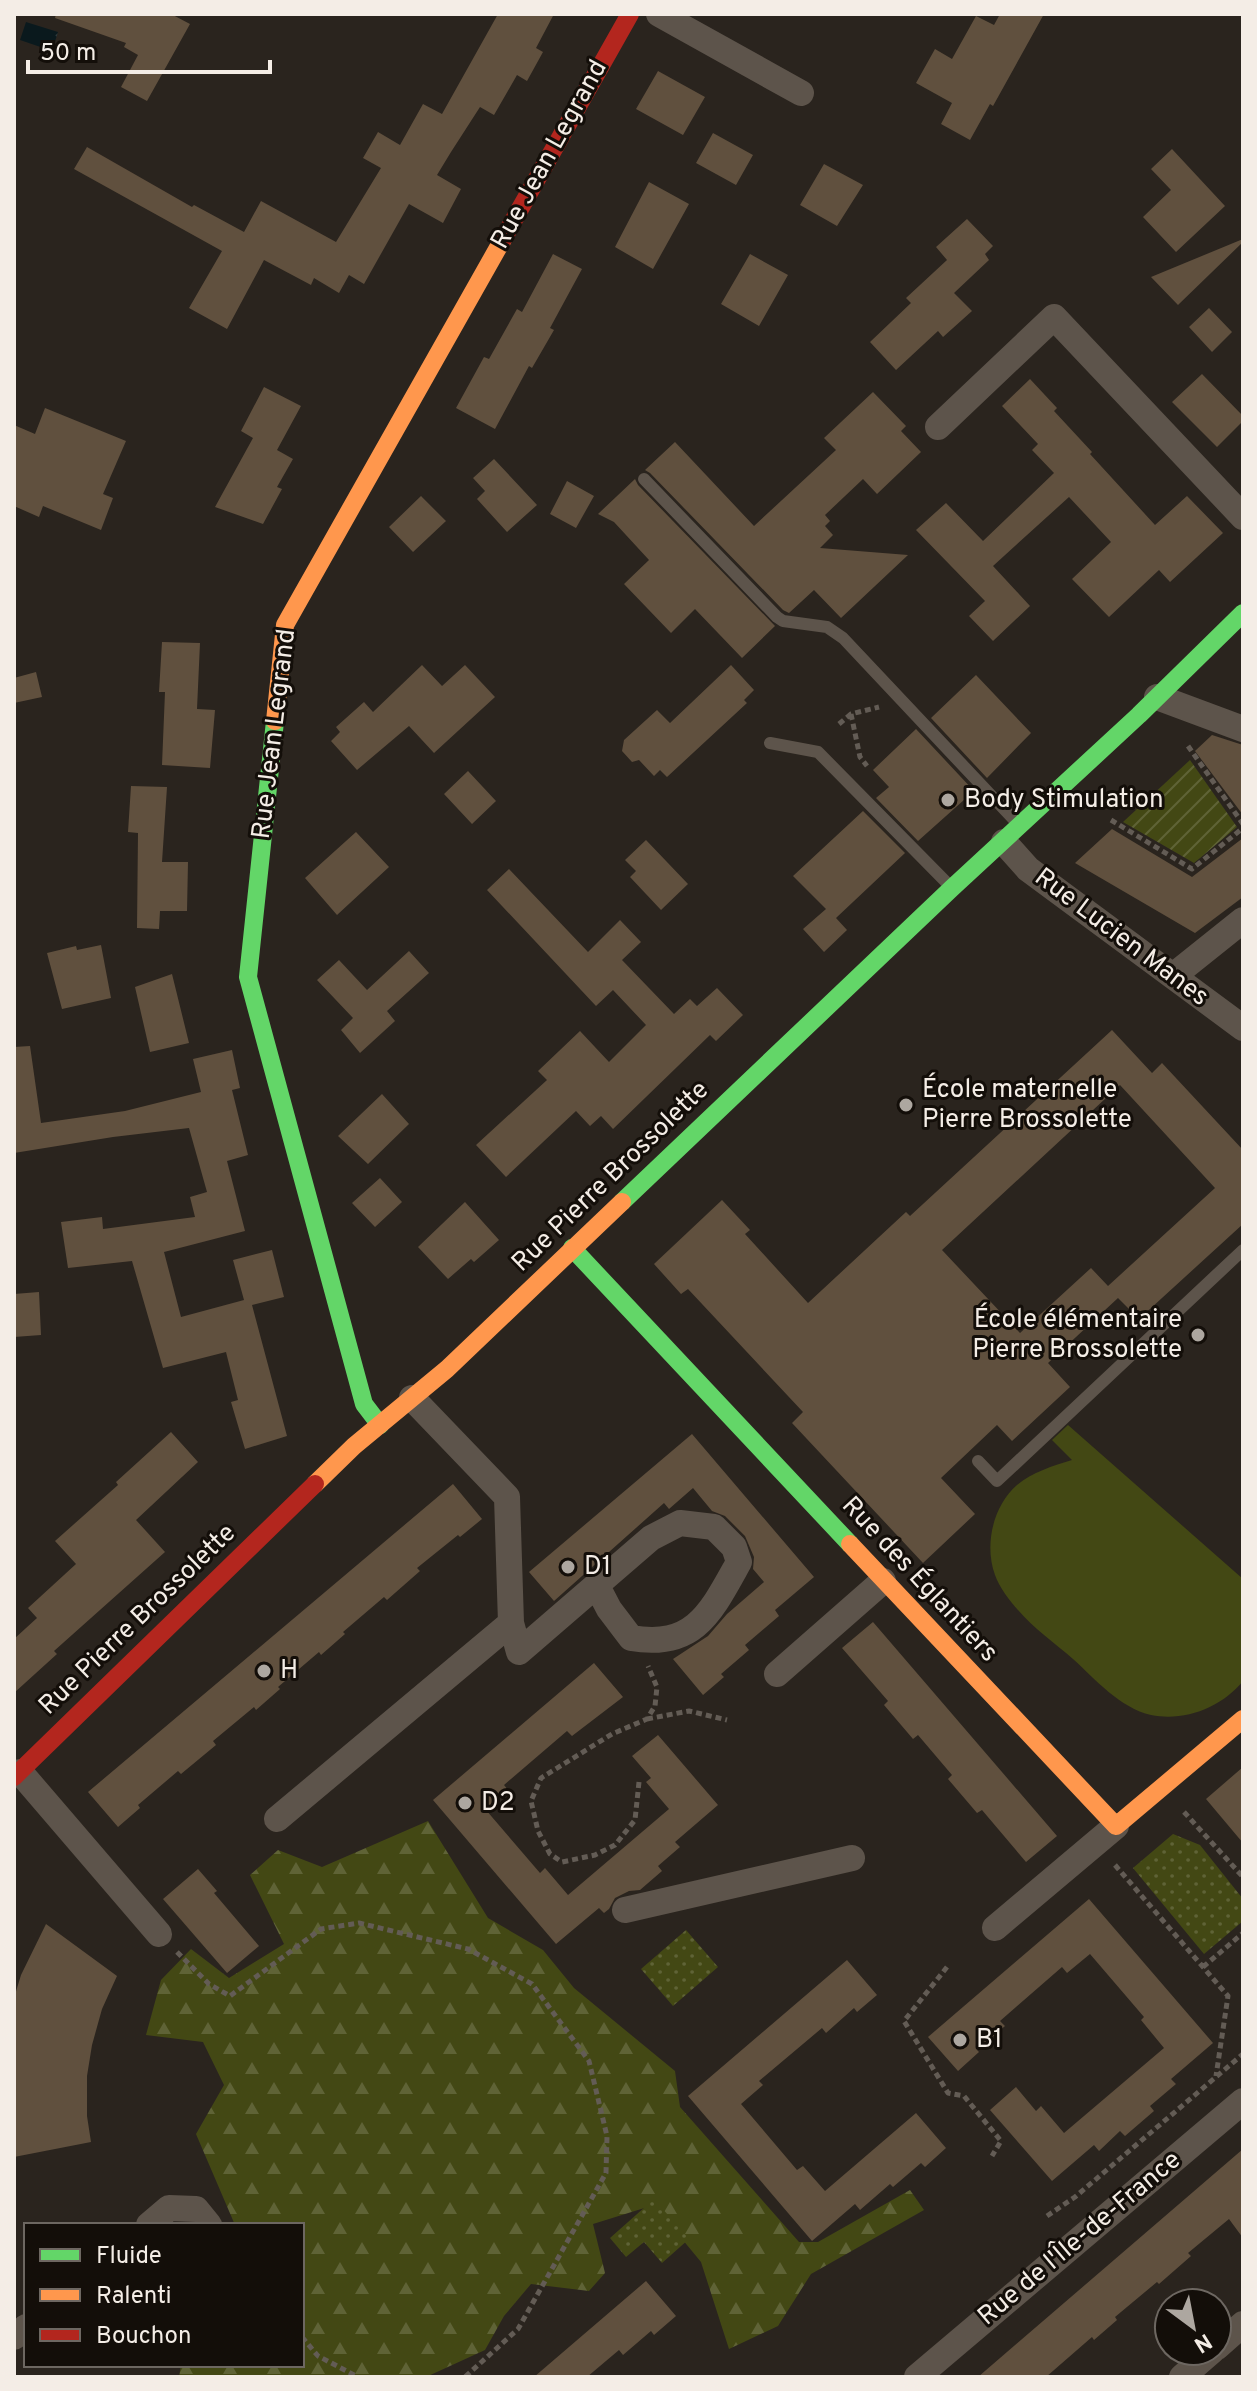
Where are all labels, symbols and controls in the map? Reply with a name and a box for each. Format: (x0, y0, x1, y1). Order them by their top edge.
scale bar (28, 24, 270, 74)
text: 50 m (40, 39, 96, 69)
street label: Rue Jean Legrand (484, 55, 616, 255)
street label: Rue Jean Legrand (246, 627, 304, 841)
place label: Body Stimulation (964, 784, 1164, 817)
marker: Body Stimulation (939, 791, 957, 809)
street label: Rue Lucien Manes (1027, 862, 1215, 1014)
place label: École maternelle Pierre Brossolette (922, 1072, 1132, 1137)
street label: Rue Pierre Brossolette (506, 1074, 716, 1280)
marker: École maternelle Pierre Brossolette (897, 1096, 915, 1114)
place label: École élémentaire Pierre Brossolette (972, 1302, 1182, 1367)
marker: École élémentaire Pierre Brossolette (1189, 1326, 1207, 1344)
street label: Rue des Églantiers (834, 1489, 1006, 1670)
street label: Rue Pierre Brossolette (33, 1517, 243, 1723)
place label: D1 (584, 1551, 611, 1584)
marker: D1 (559, 1558, 577, 1576)
place label: H (280, 1655, 298, 1688)
marker: H (255, 1662, 273, 1680)
place label: D2 (481, 1787, 515, 1820)
marker: D2 (456, 1794, 474, 1812)
place label: B1 (976, 2024, 1003, 2057)
marker: B1 (951, 2031, 969, 2049)
street label: Rue de l'Île-de-France (970, 2143, 1188, 2334)
legend (24, 2223, 304, 2367)
text: Fluide (96, 2242, 162, 2272)
text: Ralenti (96, 2282, 172, 2312)
north arrow (1153, 2287, 1233, 2367)
text: Bouchon (96, 2322, 191, 2352)
text: N (1188, 2326, 1216, 2357)

